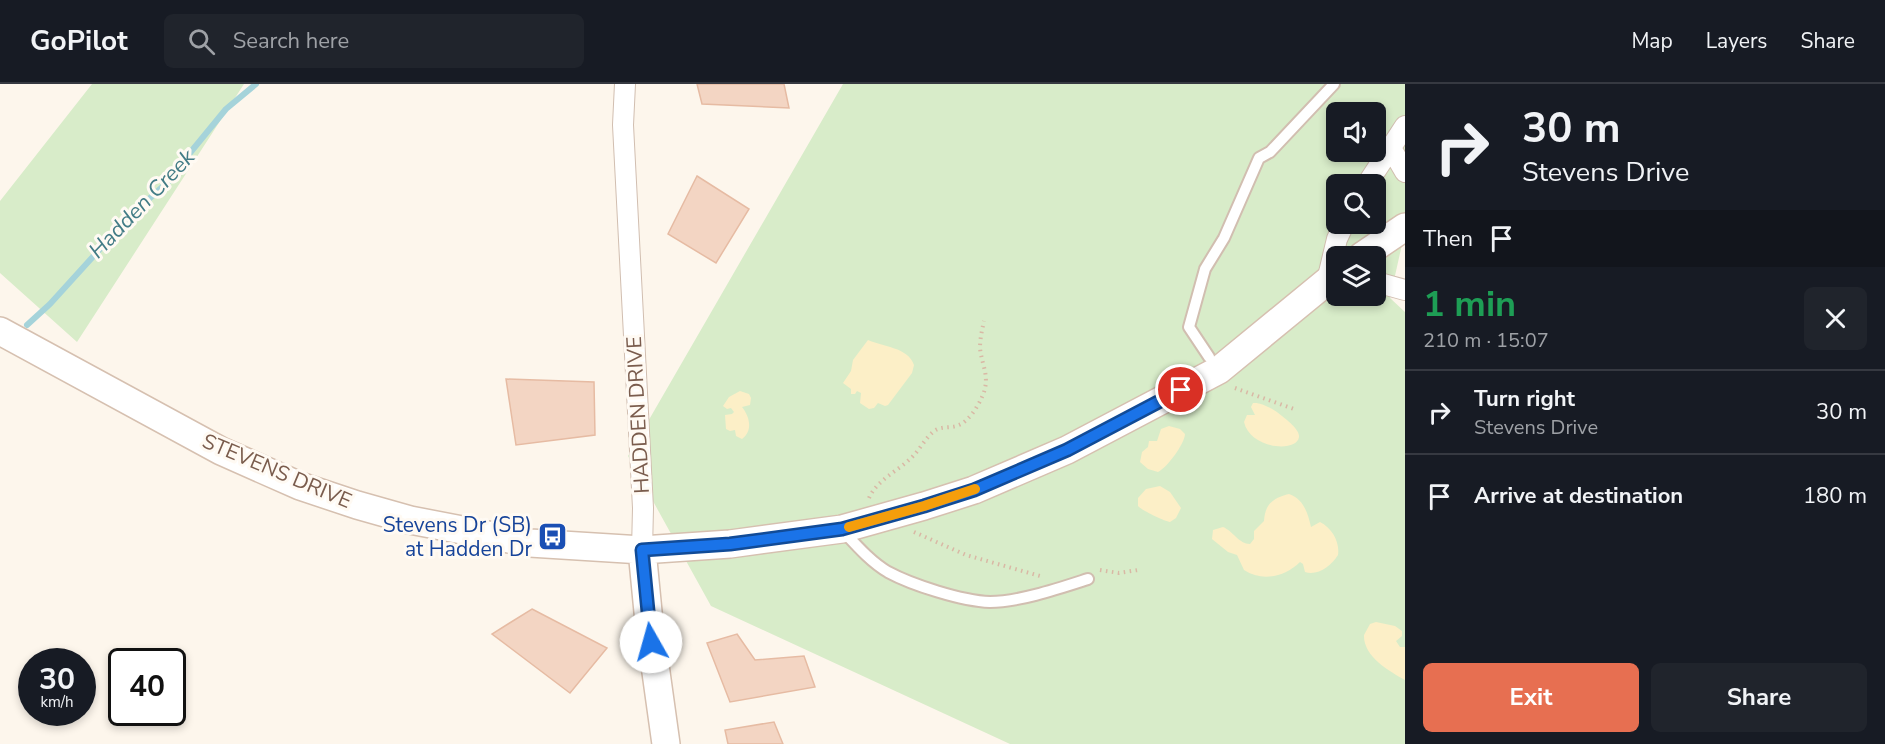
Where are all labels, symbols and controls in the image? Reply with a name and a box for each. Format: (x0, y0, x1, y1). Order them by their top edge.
search box (164, 14, 584, 68)
text: GoPilot (30, 22, 128, 60)
icon: search (185, 25, 218, 58)
text: Search here (233, 26, 349, 56)
text: Map (1631, 27, 1673, 55)
text: Layers (1706, 27, 1767, 55)
text: Share (1800, 27, 1855, 55)
text: 30 m (1522, 100, 1621, 157)
map controls (1326, 102, 1386, 306)
button: sound (1326, 102, 1386, 162)
icon: right (1423, 108, 1501, 186)
water label: Hadden Creek (82, 142, 202, 265)
text: Stevens Drive (1522, 154, 1689, 191)
button: search (1326, 174, 1386, 234)
icon: arrive (1485, 222, 1518, 255)
text: Then (1423, 224, 1473, 254)
button: layers (1326, 246, 1386, 306)
text: 1 min (1423, 280, 1516, 329)
button: close (1804, 287, 1867, 350)
text: 210 m · 15:07 (1423, 327, 1549, 354)
street label: HADDEN DRIVE (620, 336, 656, 494)
pin (1155, 364, 1206, 415)
icon: arrive (1164, 373, 1197, 406)
text: Turn right (1474, 384, 1575, 414)
icon: right (1423, 396, 1456, 429)
text: 30 m (1816, 397, 1867, 427)
text: Stevens Drive (1474, 414, 1598, 441)
street label: STEVENS DRIVE (198, 427, 356, 515)
icon: arrive (1423, 480, 1456, 513)
text: Arrive at destination (1474, 481, 1683, 511)
text: 180 m (1803, 481, 1867, 511)
place label: Stevens Dr (SB) at Hadden Dr (383, 511, 532, 563)
bus stop icon: Stevens Dr (SB) at Hadden Dr (537, 521, 569, 553)
position arrow (619, 610, 683, 674)
speed limit sign: 40 (108, 648, 186, 726)
text: 30 (39, 659, 75, 700)
button: Exit (1423, 663, 1639, 732)
button: Share (1651, 663, 1867, 732)
text: km/h (40, 692, 74, 712)

